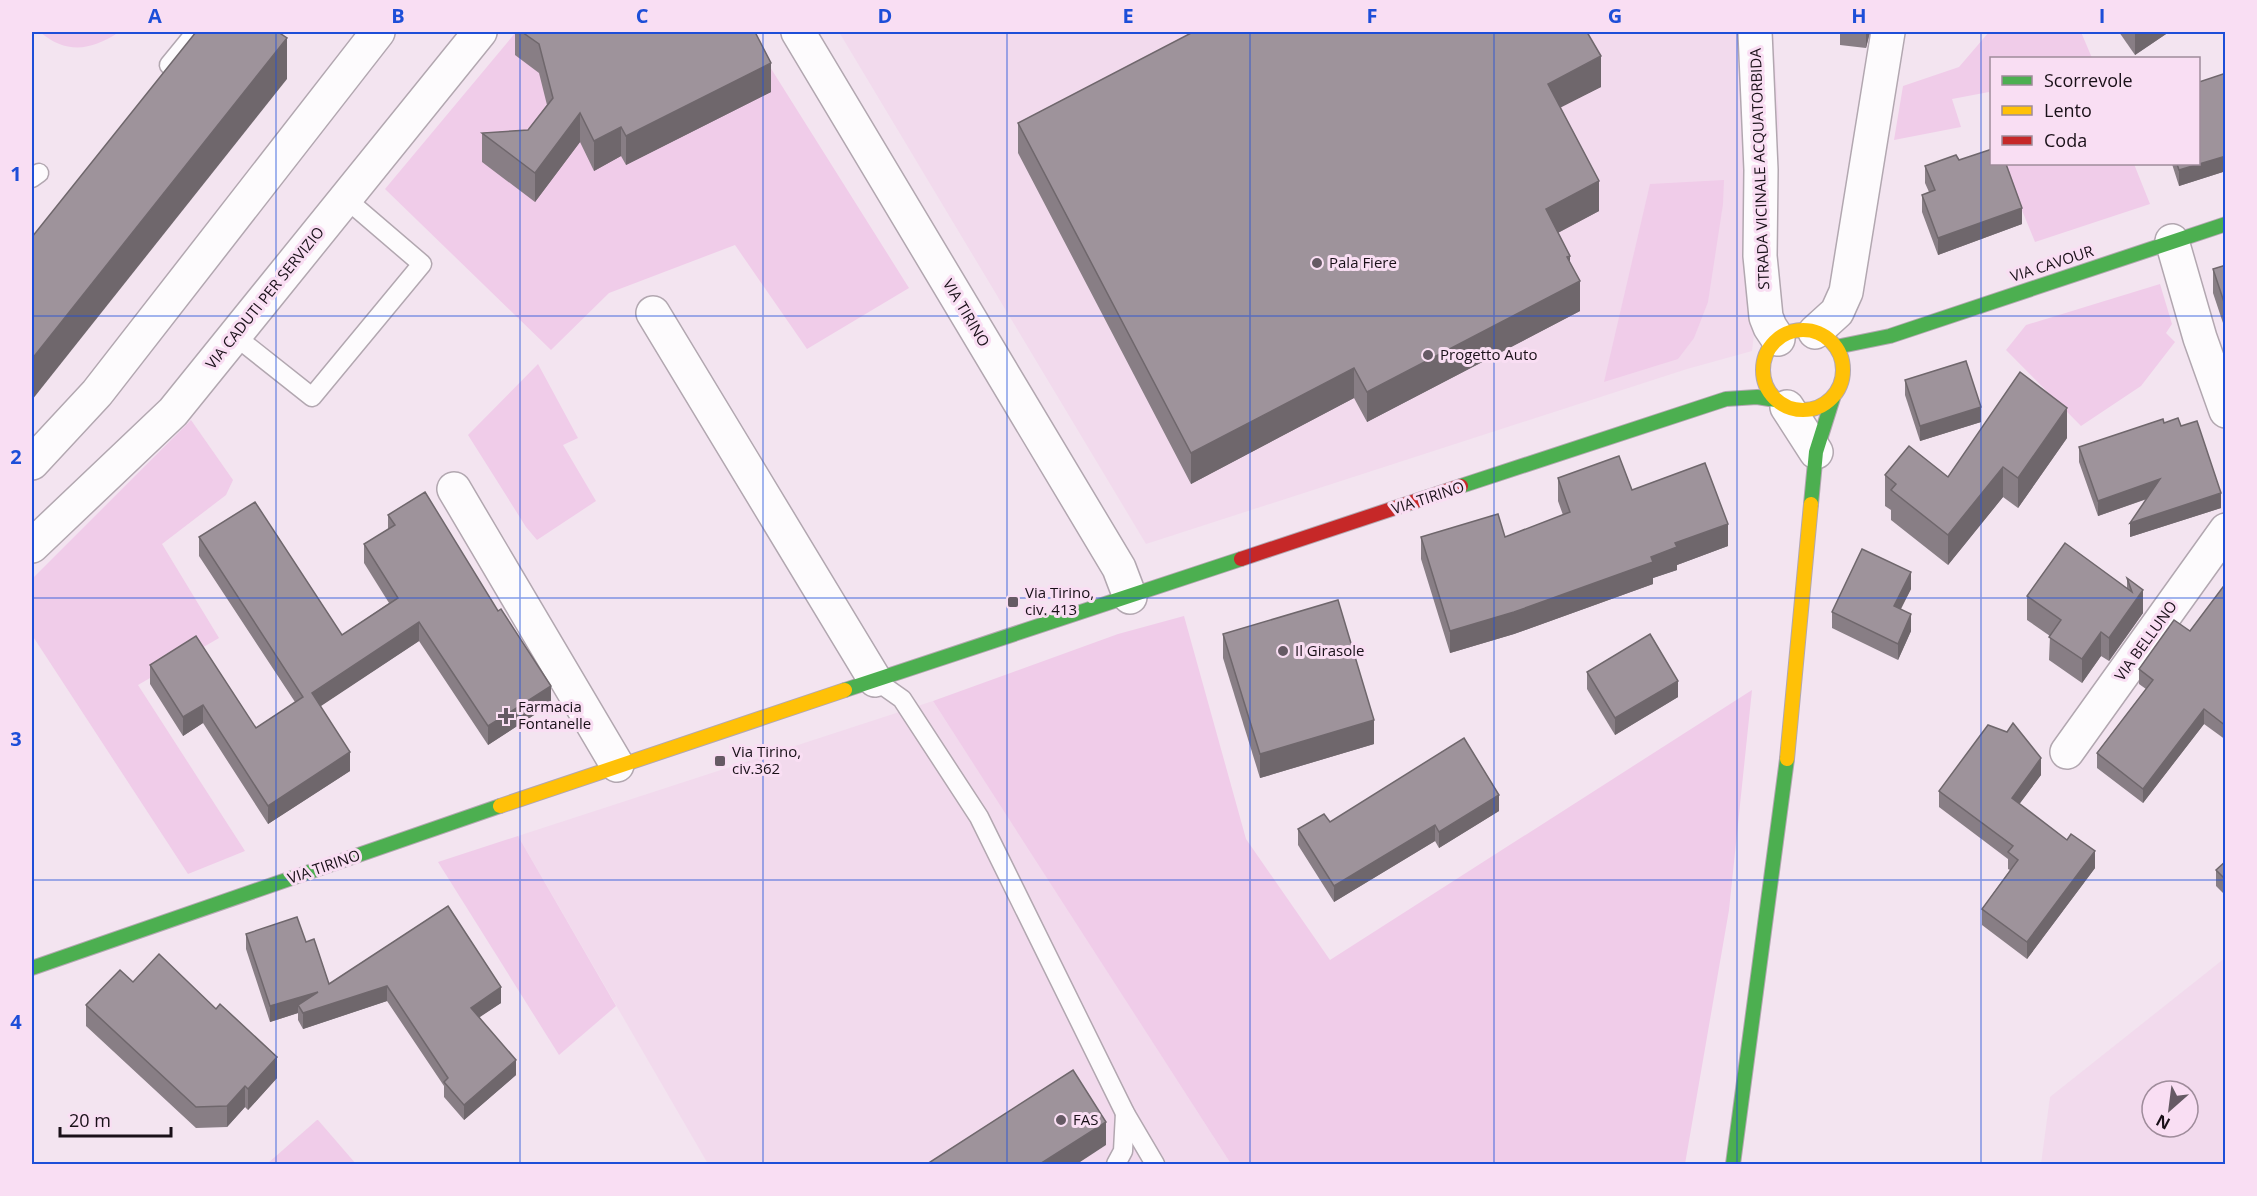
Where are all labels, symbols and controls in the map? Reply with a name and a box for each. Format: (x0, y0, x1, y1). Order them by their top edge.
text: A (148, 2, 162, 29)
text: B (391, 2, 405, 29)
text: C (636, 2, 649, 29)
text: D (878, 2, 892, 29)
text: E (1122, 2, 1134, 29)
text: F (1367, 2, 1377, 29)
text: G (1608, 2, 1622, 29)
text: H (1851, 2, 1867, 29)
text: I (2099, 2, 2105, 29)
street label: STRADA VICINALE ACQUATORBIDA (1745, 47, 1773, 290)
legend (1990, 57, 2200, 165)
text: Scorrevole (2044, 68, 2133, 92)
text: Lento (2044, 98, 2092, 122)
text: Coda (2044, 128, 2087, 152)
text: 1 (10, 160, 22, 187)
street label: VIA CADUTI PER SERVIZIO (201, 222, 328, 373)
street label: VIA CAVOUR (2008, 240, 2097, 286)
place label: Pala Fiere (1329, 252, 1397, 272)
marker: Pala Fiere (1310, 256, 1324, 270)
street label: VIA TIRINO (939, 275, 995, 350)
place label: Progetto Auto (1440, 344, 1537, 364)
marker: Progetto Auto (1421, 348, 1435, 362)
text: 2 (10, 443, 22, 470)
street label: VIA TIRINO (1389, 476, 1467, 518)
place label: Via Tirino, civ. 413 (1025, 582, 1094, 619)
marker: Via Tirino, civ. 413 (1006, 595, 1020, 609)
street label: VIA BELLUNO (2109, 596, 2181, 684)
place label: Il Girasole (1295, 640, 1364, 660)
marker: Il Girasole (1276, 644, 1290, 658)
place label: Farmacia Fontanelle (518, 696, 591, 733)
marker: Farmacia Fontanelle (499, 709, 513, 723)
text: 3 (10, 725, 22, 752)
place label: Via Tirino, civ.362 (732, 741, 801, 778)
marker: Via Tirino, civ.362 (713, 754, 727, 768)
street label: VIA TIRINO (285, 844, 363, 888)
text: 4 (10, 1008, 22, 1035)
north arrow (2140, 1079, 2200, 1139)
scale bar (60, 1100, 171, 1138)
text: 20 m (69, 1108, 111, 1132)
place label: FAS (1073, 1109, 1098, 1129)
text: N (2152, 1109, 2174, 1135)
marker: FAS (1054, 1113, 1068, 1127)

